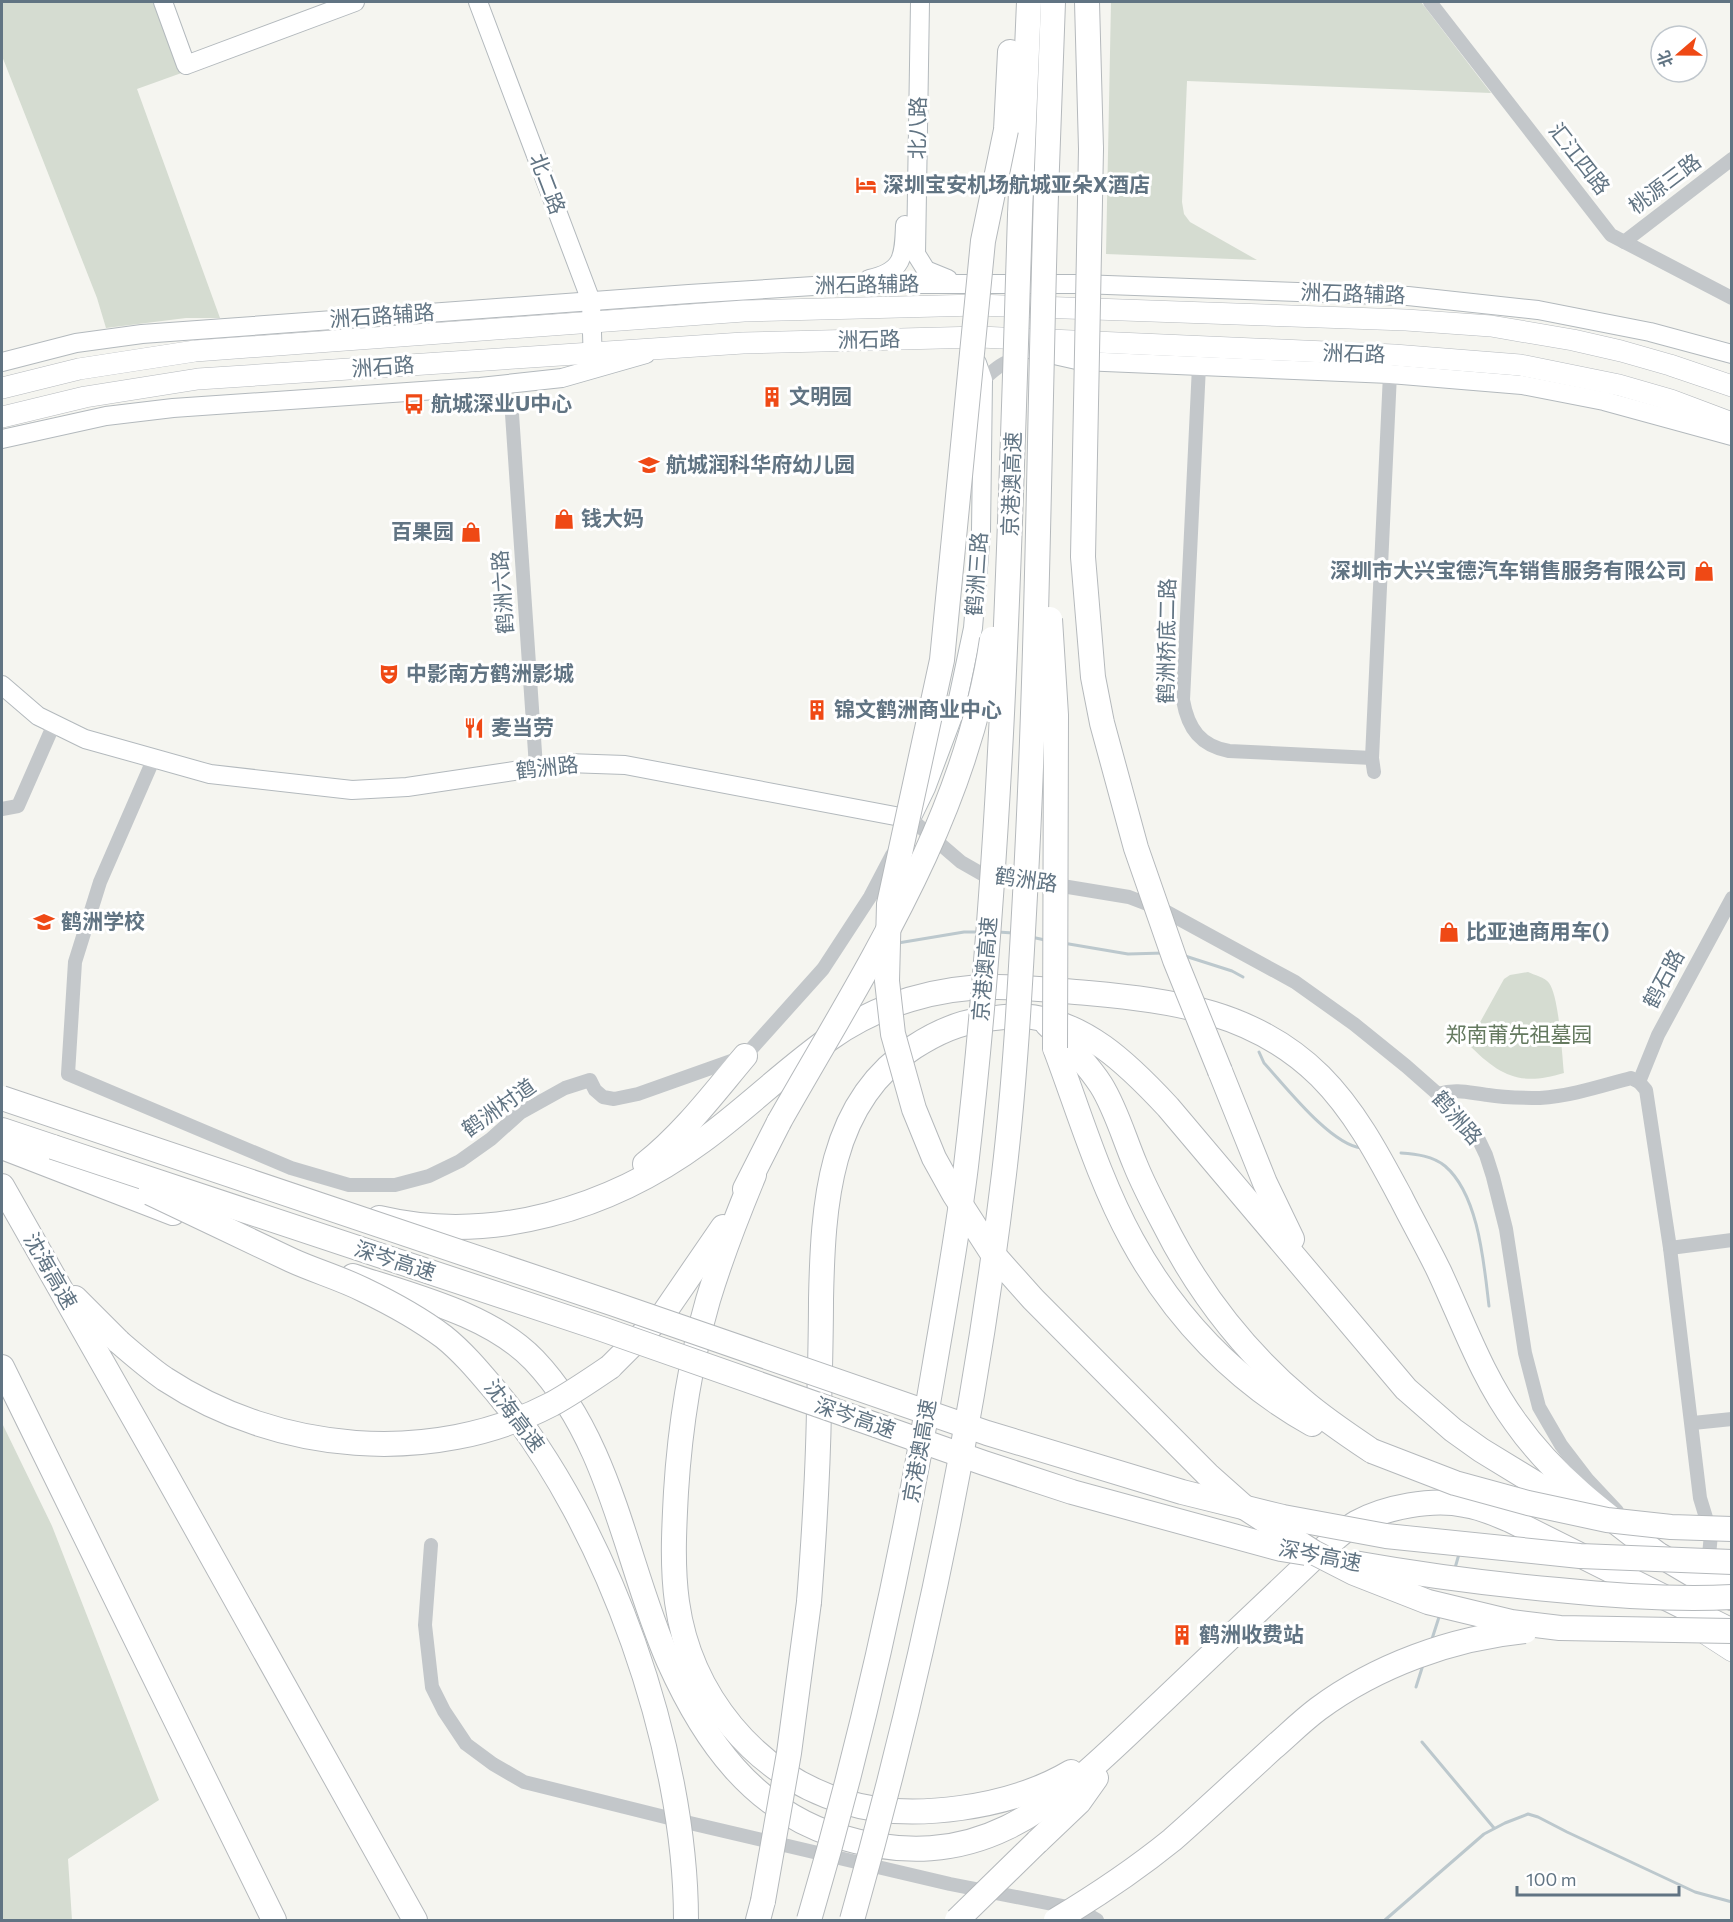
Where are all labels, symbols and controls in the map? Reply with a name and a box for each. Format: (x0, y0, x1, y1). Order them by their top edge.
north arrow (1649, 24, 1709, 84)
text: 北 (1653, 49, 1676, 70)
street label: 北八路 (903, 96, 930, 160)
street label: 汇江四路 (1544, 117, 1616, 199)
street label: 桃源三路 (1623, 148, 1705, 218)
street label: 北二路 (525, 150, 571, 217)
place label: 深圳宝安机场航城亚朵X酒店 (883, 171, 1150, 196)
hotel icon: 深圳宝安机场航城亚朵X酒店 (854, 173, 878, 197)
street label: 洲石路辅路 (814, 270, 920, 297)
street label: 洲石路辅路 (1300, 278, 1406, 307)
street label: 洲石路辅路 (329, 298, 435, 331)
street label: 洲石路 (837, 325, 901, 352)
street label: 洲石路 (1322, 339, 1386, 366)
street label: 洲石路 (351, 351, 415, 380)
place label: 文明园 (789, 383, 852, 408)
building icon: 文明园 (760, 385, 784, 409)
place label: 航城深业U中心 (431, 390, 572, 415)
bus stop icon: 航城深业U中心 (402, 392, 426, 416)
street label: 京港澳高速 (996, 431, 1025, 537)
place label: 航城润科华府幼儿园 (666, 451, 855, 476)
school or university icon: 航城润科华府幼儿园 (637, 453, 661, 477)
place label: 钱大妈 (581, 505, 644, 530)
shop icon: 钱大妈 (552, 507, 576, 531)
place label: 百果园 (391, 518, 454, 543)
shop icon: 百果园 (459, 520, 483, 544)
street label: 鹤洲三路 (960, 531, 991, 617)
street label: 鹤洲六路 (486, 549, 517, 635)
place label: 深圳市大兴宝德汽车销售服务有限公司 (1330, 557, 1687, 582)
shop icon: 深圳市大兴宝德汽车销售服务有限公司 (1692, 559, 1716, 583)
street label: 鹤洲桥底二路 (1152, 578, 1179, 704)
place label: 中影南方鹤洲影城 (406, 660, 574, 685)
theatre icon: 中影南方鹤洲影城 (377, 662, 401, 686)
place label: 锦文鹤洲商业中心 (834, 696, 1002, 721)
building icon: 锦文鹤洲商业中心 (805, 698, 829, 722)
place label: 麦当劳 (491, 714, 554, 739)
restaurant icon: 麦当劳 (462, 716, 486, 740)
street label: 鹤洲路 (514, 751, 579, 782)
street label: 鹤洲路 (993, 862, 1059, 895)
place label: 鹤洲学校 (61, 908, 145, 933)
school or university icon: 鹤洲学校 (32, 910, 56, 934)
street label: 京港澳高速 (966, 915, 1001, 1022)
place label: 比亚迪商用车() (1466, 918, 1609, 943)
shop icon: 比亚迪商用车() (1437, 920, 1461, 944)
street label: 鹤石路 (1637, 945, 1689, 1012)
park label: 郑南莆先祖墓园 (1446, 1021, 1593, 1046)
street label: 鹤洲村道 (457, 1072, 540, 1141)
street label: 鹤洲路 (1428, 1085, 1488, 1149)
street label: 沈海高速 (19, 1228, 83, 1313)
street label: 深岑高速 (352, 1235, 439, 1284)
street label: 沈海高速 (480, 1374, 550, 1456)
street label: 深岑高速 (812, 1391, 899, 1442)
street label: 京港澳高速 (897, 1397, 940, 1505)
street label: 深岑高速 (1277, 1534, 1364, 1575)
place label: 鹤洲收费站 (1199, 1621, 1304, 1646)
building icon: 鹤洲收费站 (1170, 1623, 1194, 1647)
scale bar (1517, 1859, 1679, 1897)
text: 100 m (1526, 1868, 1576, 1890)

